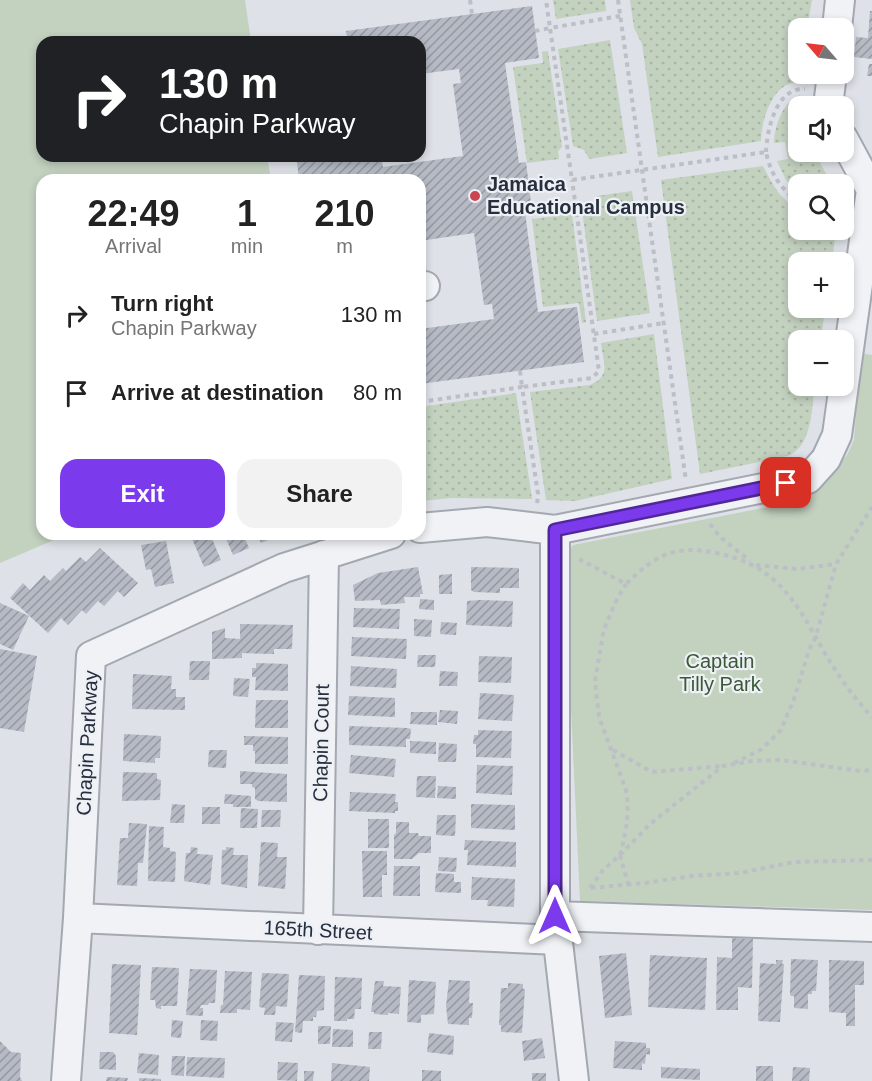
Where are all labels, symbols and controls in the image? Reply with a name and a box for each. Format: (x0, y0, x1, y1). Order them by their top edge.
north arrow (788, 18, 854, 84)
map controls (788, 18, 854, 396)
icon: right (60, 60, 138, 138)
text: 130 m (159, 60, 278, 107)
button: sound (788, 96, 854, 162)
text: Chapin Parkway (159, 109, 356, 139)
place label: Jamaica Educational Campus (487, 173, 685, 218)
button: search (788, 174, 854, 240)
marker: Jamaica Educational Campus (468, 189, 482, 203)
text: 22:49 (87, 193, 179, 234)
text: 1 (237, 193, 257, 234)
text: 210 (314, 193, 375, 234)
text: Arrival (105, 235, 162, 257)
text: min (231, 235, 263, 257)
text: m (336, 235, 353, 257)
button: + (788, 252, 854, 318)
text: Turn right (111, 291, 213, 316)
icon: right (60, 299, 93, 332)
text: 130 m (341, 302, 402, 327)
text: Chapin Parkway (111, 317, 257, 339)
button: − (788, 330, 854, 396)
icon: arrive (60, 377, 93, 410)
text: Arrive at destination (111, 380, 324, 405)
text: 80 m (353, 380, 402, 405)
pin (760, 457, 811, 508)
button: Exit (60, 459, 225, 528)
button: Share (237, 459, 402, 528)
icon: arrive (769, 466, 802, 499)
park label: Captain Tilly Park (679, 650, 762, 695)
street label: Chapin Parkway (72, 670, 102, 816)
street label: Chapin Court (309, 683, 333, 802)
position arrow (523, 884, 587, 948)
street label: 165th Street (263, 916, 373, 944)

